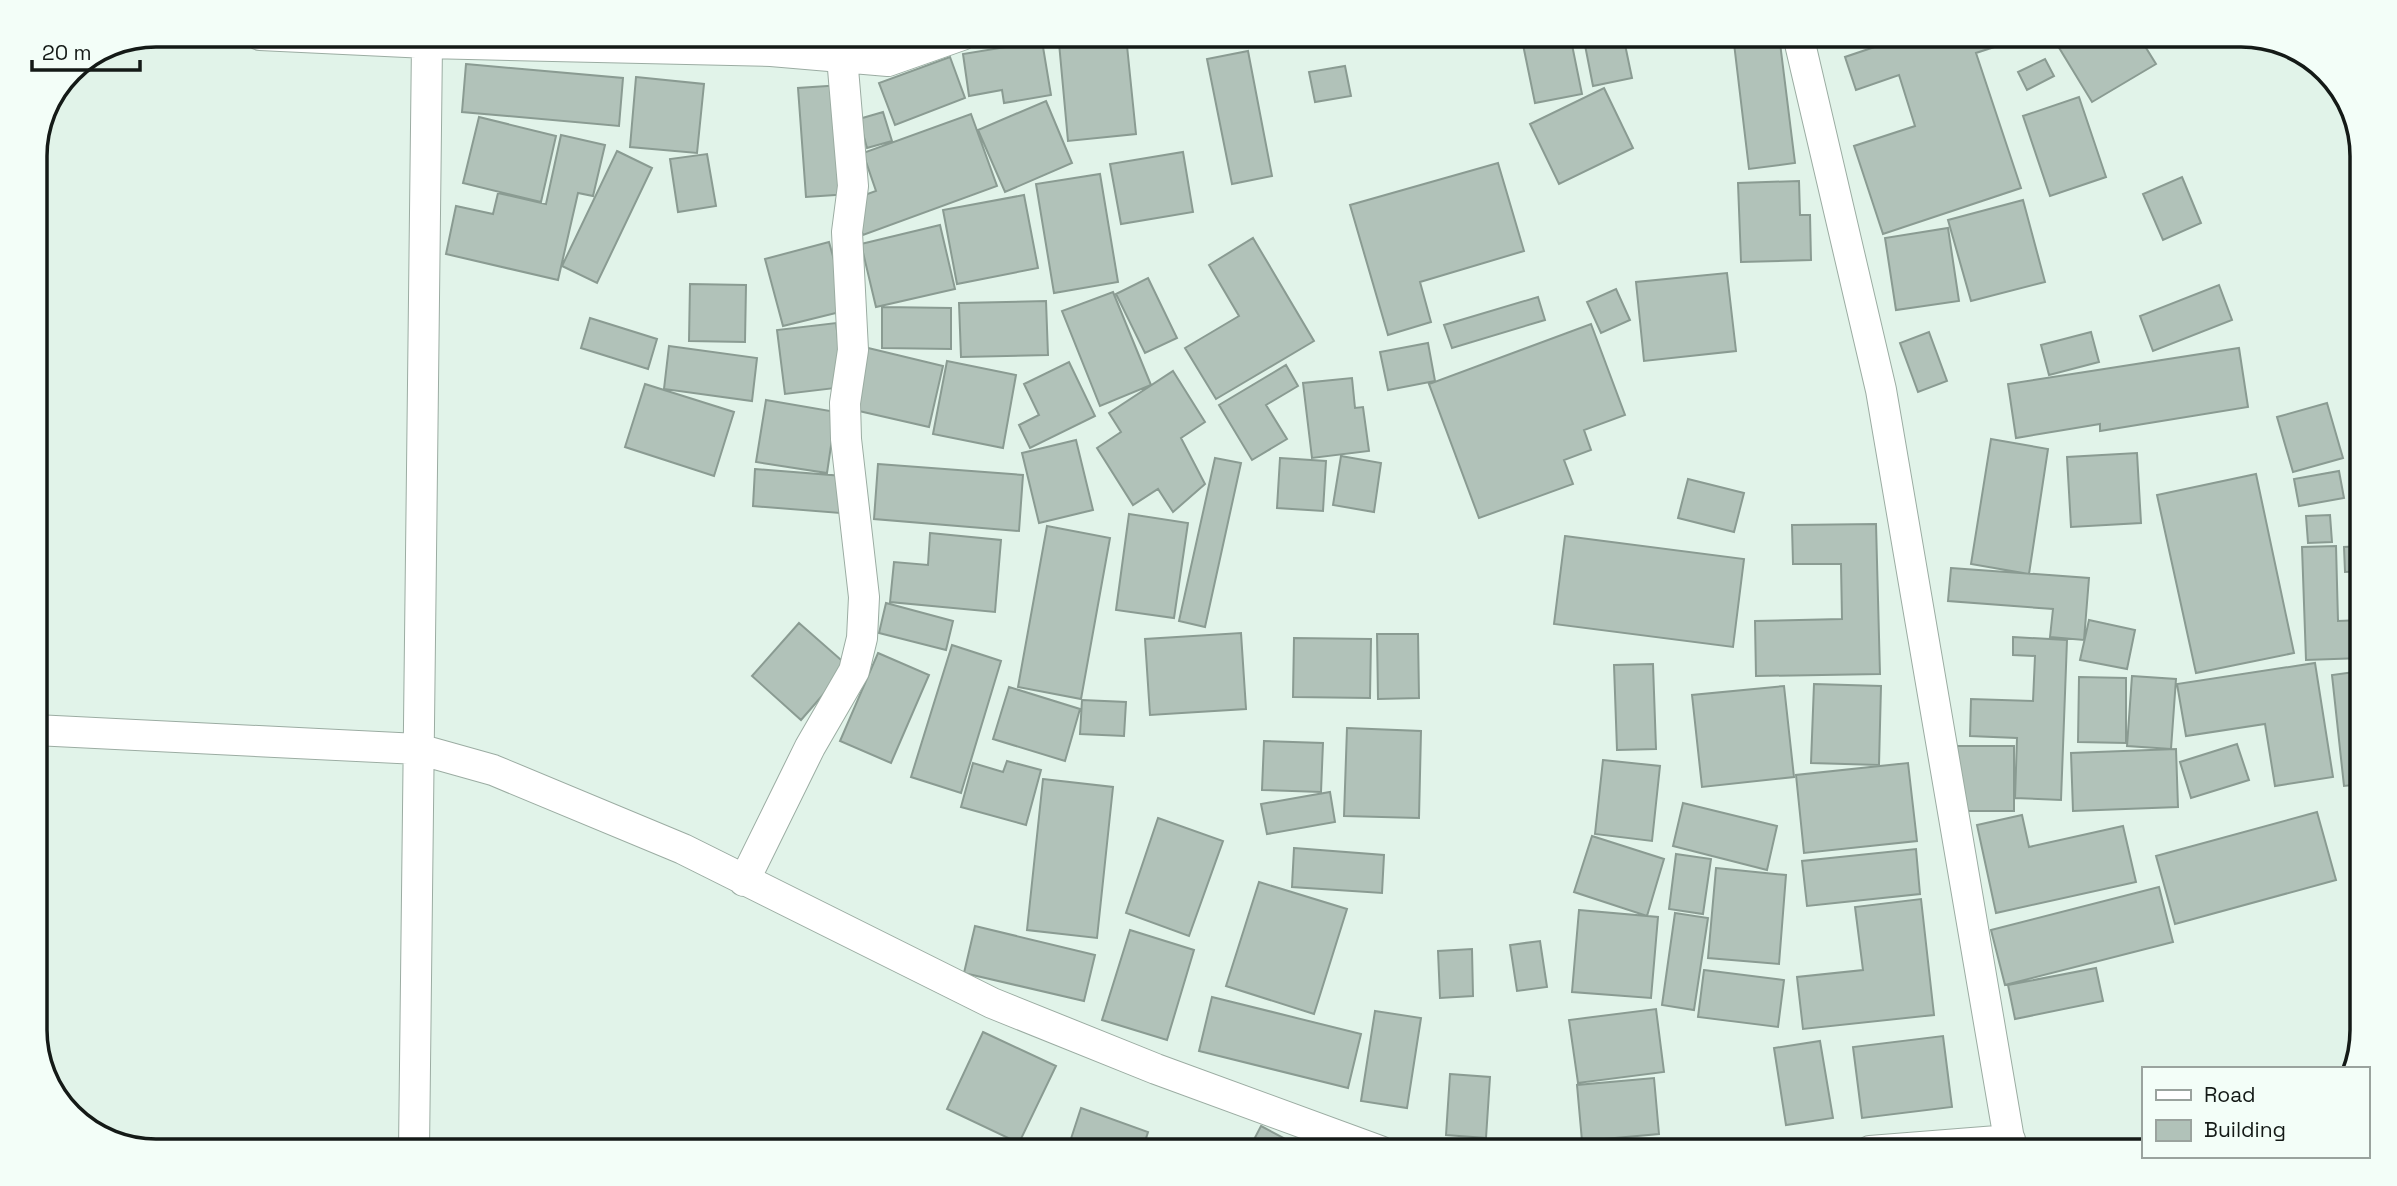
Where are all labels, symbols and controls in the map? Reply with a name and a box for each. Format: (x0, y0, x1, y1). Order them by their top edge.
scale bar (32, 28, 140, 72)
text: 20 m (42, 39, 92, 66)
legend (2142, 1067, 2369, 1158)
text: Road (2204, 1081, 2256, 1108)
text: Building (2204, 1116, 2286, 1143)

